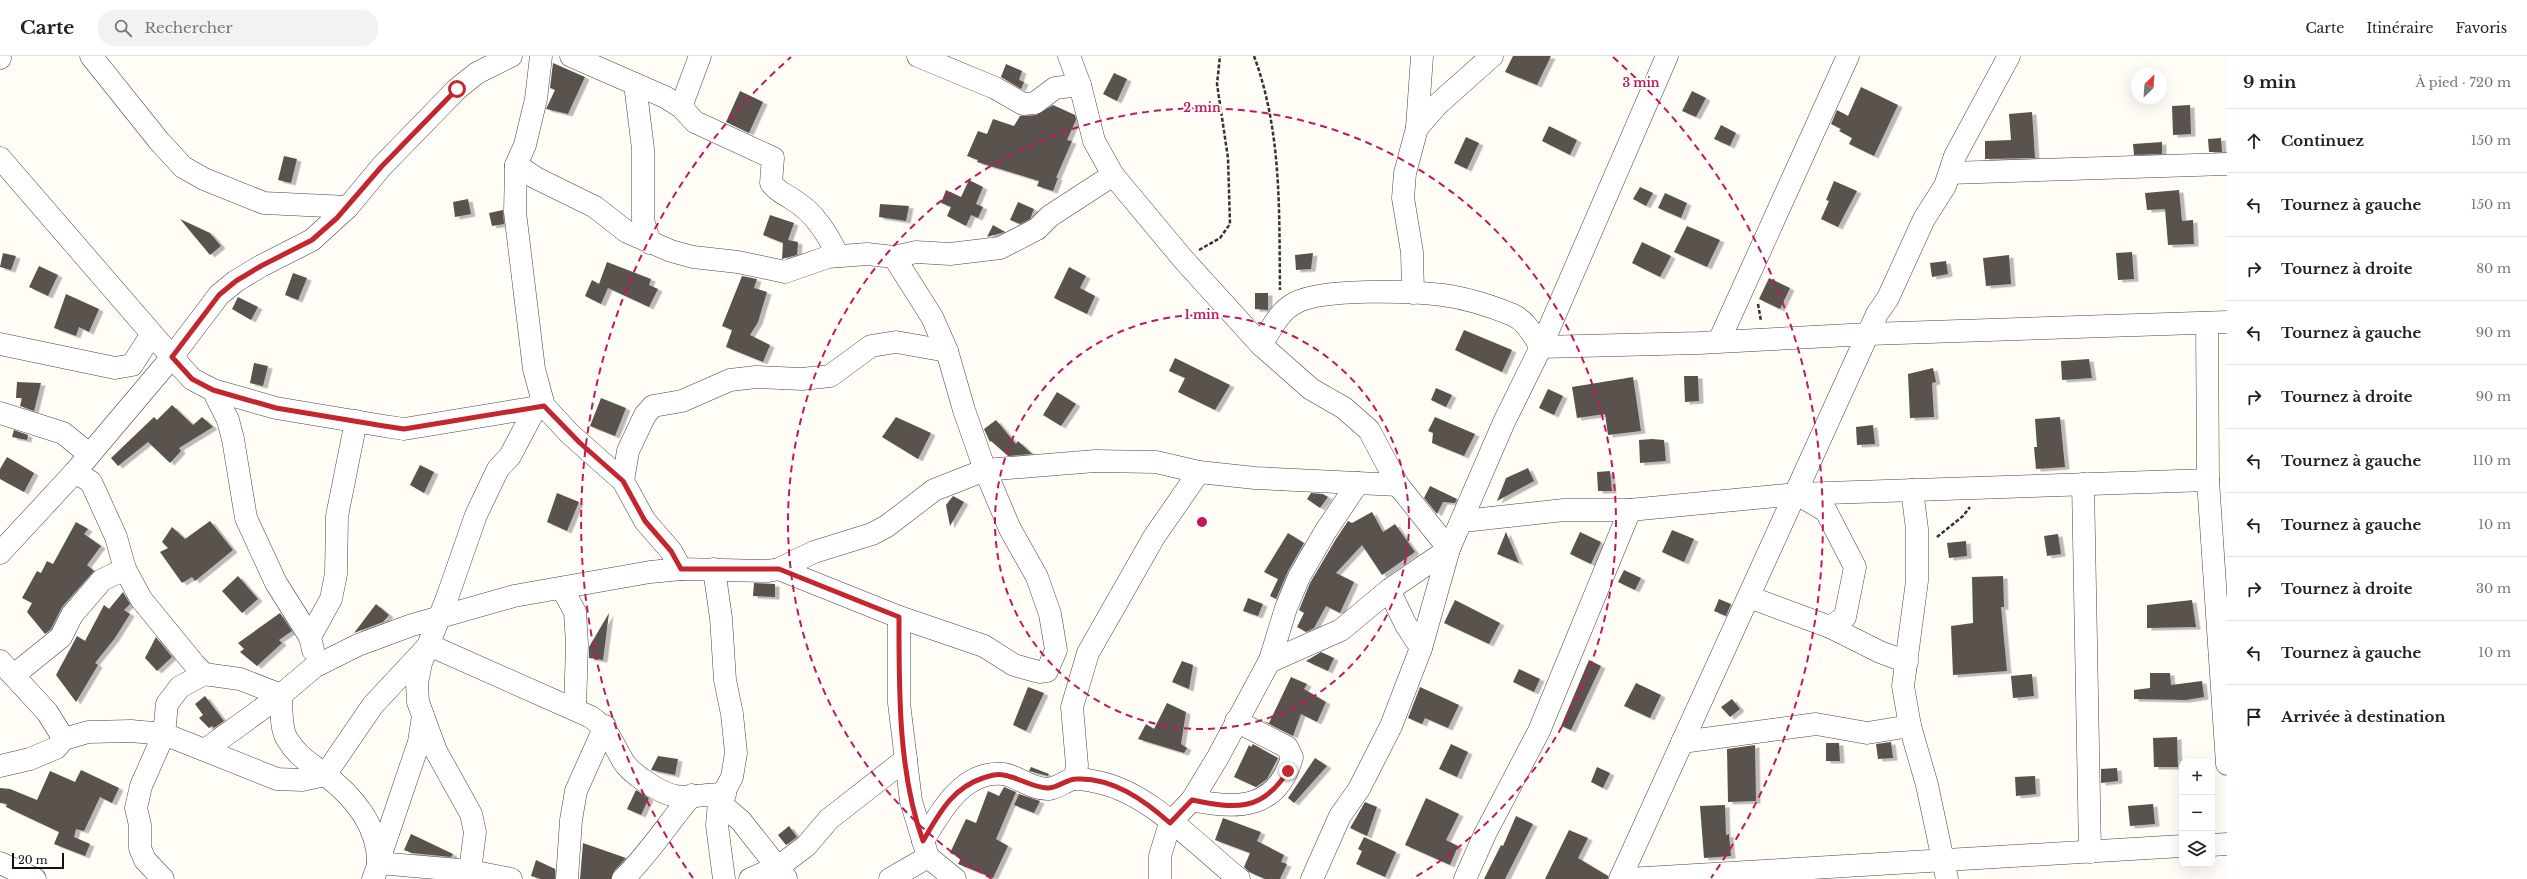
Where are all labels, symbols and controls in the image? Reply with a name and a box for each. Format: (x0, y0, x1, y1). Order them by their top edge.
search box (98, 10, 378, 46)
text: Carte (20, 16, 74, 39)
icon: search (112, 17, 134, 39)
text: Rechercher (144, 18, 233, 37)
text: Carte (2305, 19, 2344, 37)
text: Itinéraire (2366, 19, 2433, 37)
text: Favoris (2455, 19, 2507, 37)
north arrow (2131, 68, 2167, 104)
text: 9 min (2243, 72, 2296, 93)
text: À pied · 720 m (2416, 74, 2511, 91)
text: 3 min (1622, 75, 1660, 90)
route start (448, 80, 466, 98)
text: 2 min (1183, 100, 1221, 115)
icon: ahead (2243, 130, 2265, 152)
text: Continuez (2281, 131, 2364, 150)
text: 150 m (2471, 132, 2511, 149)
icon: left (2243, 194, 2265, 216)
text: Tournez à gauche (2281, 195, 2421, 214)
text: 150 m (2471, 196, 2511, 213)
icon: right (2243, 258, 2265, 280)
text: Tournez à droite (2281, 259, 2413, 278)
text: 80 m (2476, 260, 2511, 277)
text: 1 min (1185, 307, 1220, 322)
icon: left (2243, 322, 2265, 344)
text: Tournez à gauche (2281, 323, 2421, 342)
text: 90 m (2476, 324, 2511, 341)
icon: right (2243, 386, 2265, 408)
text: Tournez à droite (2281, 387, 2413, 406)
text: 90 m (2476, 388, 2511, 405)
icon: left (2243, 450, 2265, 472)
text: Tournez à gauche (2281, 451, 2421, 470)
text: 110 m (2472, 452, 2511, 469)
icon: left (2243, 514, 2265, 536)
centre of rings (1195, 515, 1209, 529)
text: Tournez à gauche (2281, 515, 2421, 534)
text: 10 m (2478, 516, 2511, 533)
icon: right (2243, 578, 2265, 600)
text: Tournez à droite (2281, 579, 2413, 598)
text: 30 m (2476, 580, 2511, 597)
icon: left (2243, 642, 2265, 664)
text: Tournez à gauche (2281, 643, 2421, 662)
text: 10 m (2478, 644, 2511, 661)
icon: arrive (2243, 706, 2265, 728)
text: Arrivée à destination (2281, 707, 2445, 726)
map controls (2179, 759, 2215, 867)
button: + (2179, 759, 2215, 795)
route end (1279, 762, 1297, 780)
button: − (2179, 795, 2215, 831)
button: layers (2179, 831, 2215, 867)
scale bar (12, 851, 64, 870)
text: 20 m (18, 853, 48, 867)

